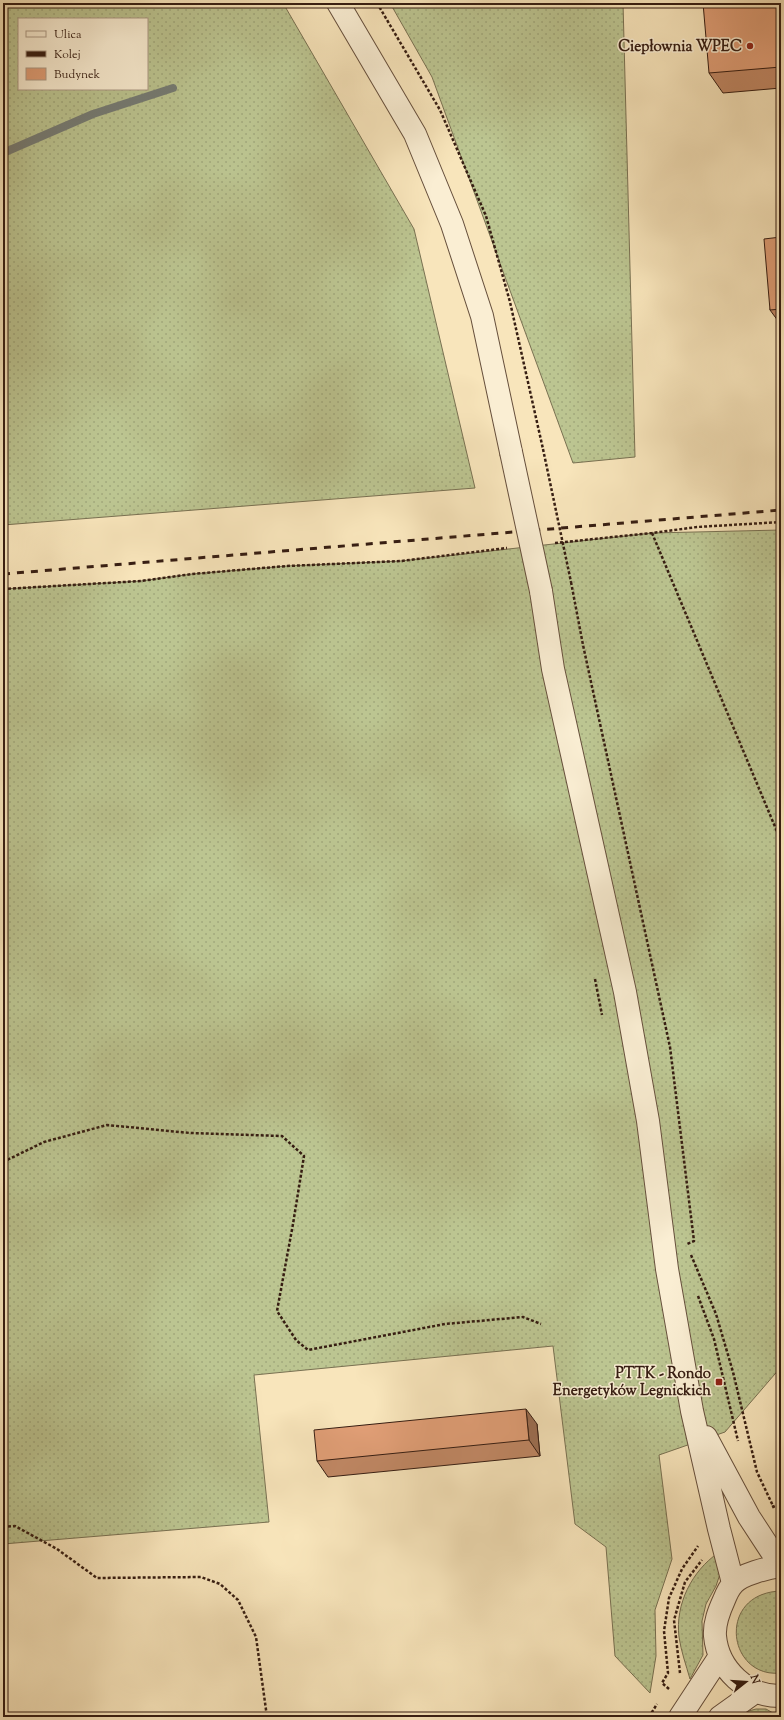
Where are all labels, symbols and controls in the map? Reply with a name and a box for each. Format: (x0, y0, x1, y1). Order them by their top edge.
legend (18, 18, 148, 90)
text: Ulica (54, 26, 82, 44)
place label: Ciepłownia WPEC (618, 37, 742, 58)
marker: Ciepłownia WPEC (745, 41, 755, 51)
text: Kolej (54, 46, 81, 64)
text: Budynek (54, 66, 101, 84)
place label: PTTK - Rondo Energetyków Legnickich (553, 1364, 711, 1402)
marker: PTTK - Rondo Energetyków Legnickich (714, 1377, 724, 1387)
north arrow (726, 1662, 766, 1702)
text: N (745, 1672, 764, 1686)

